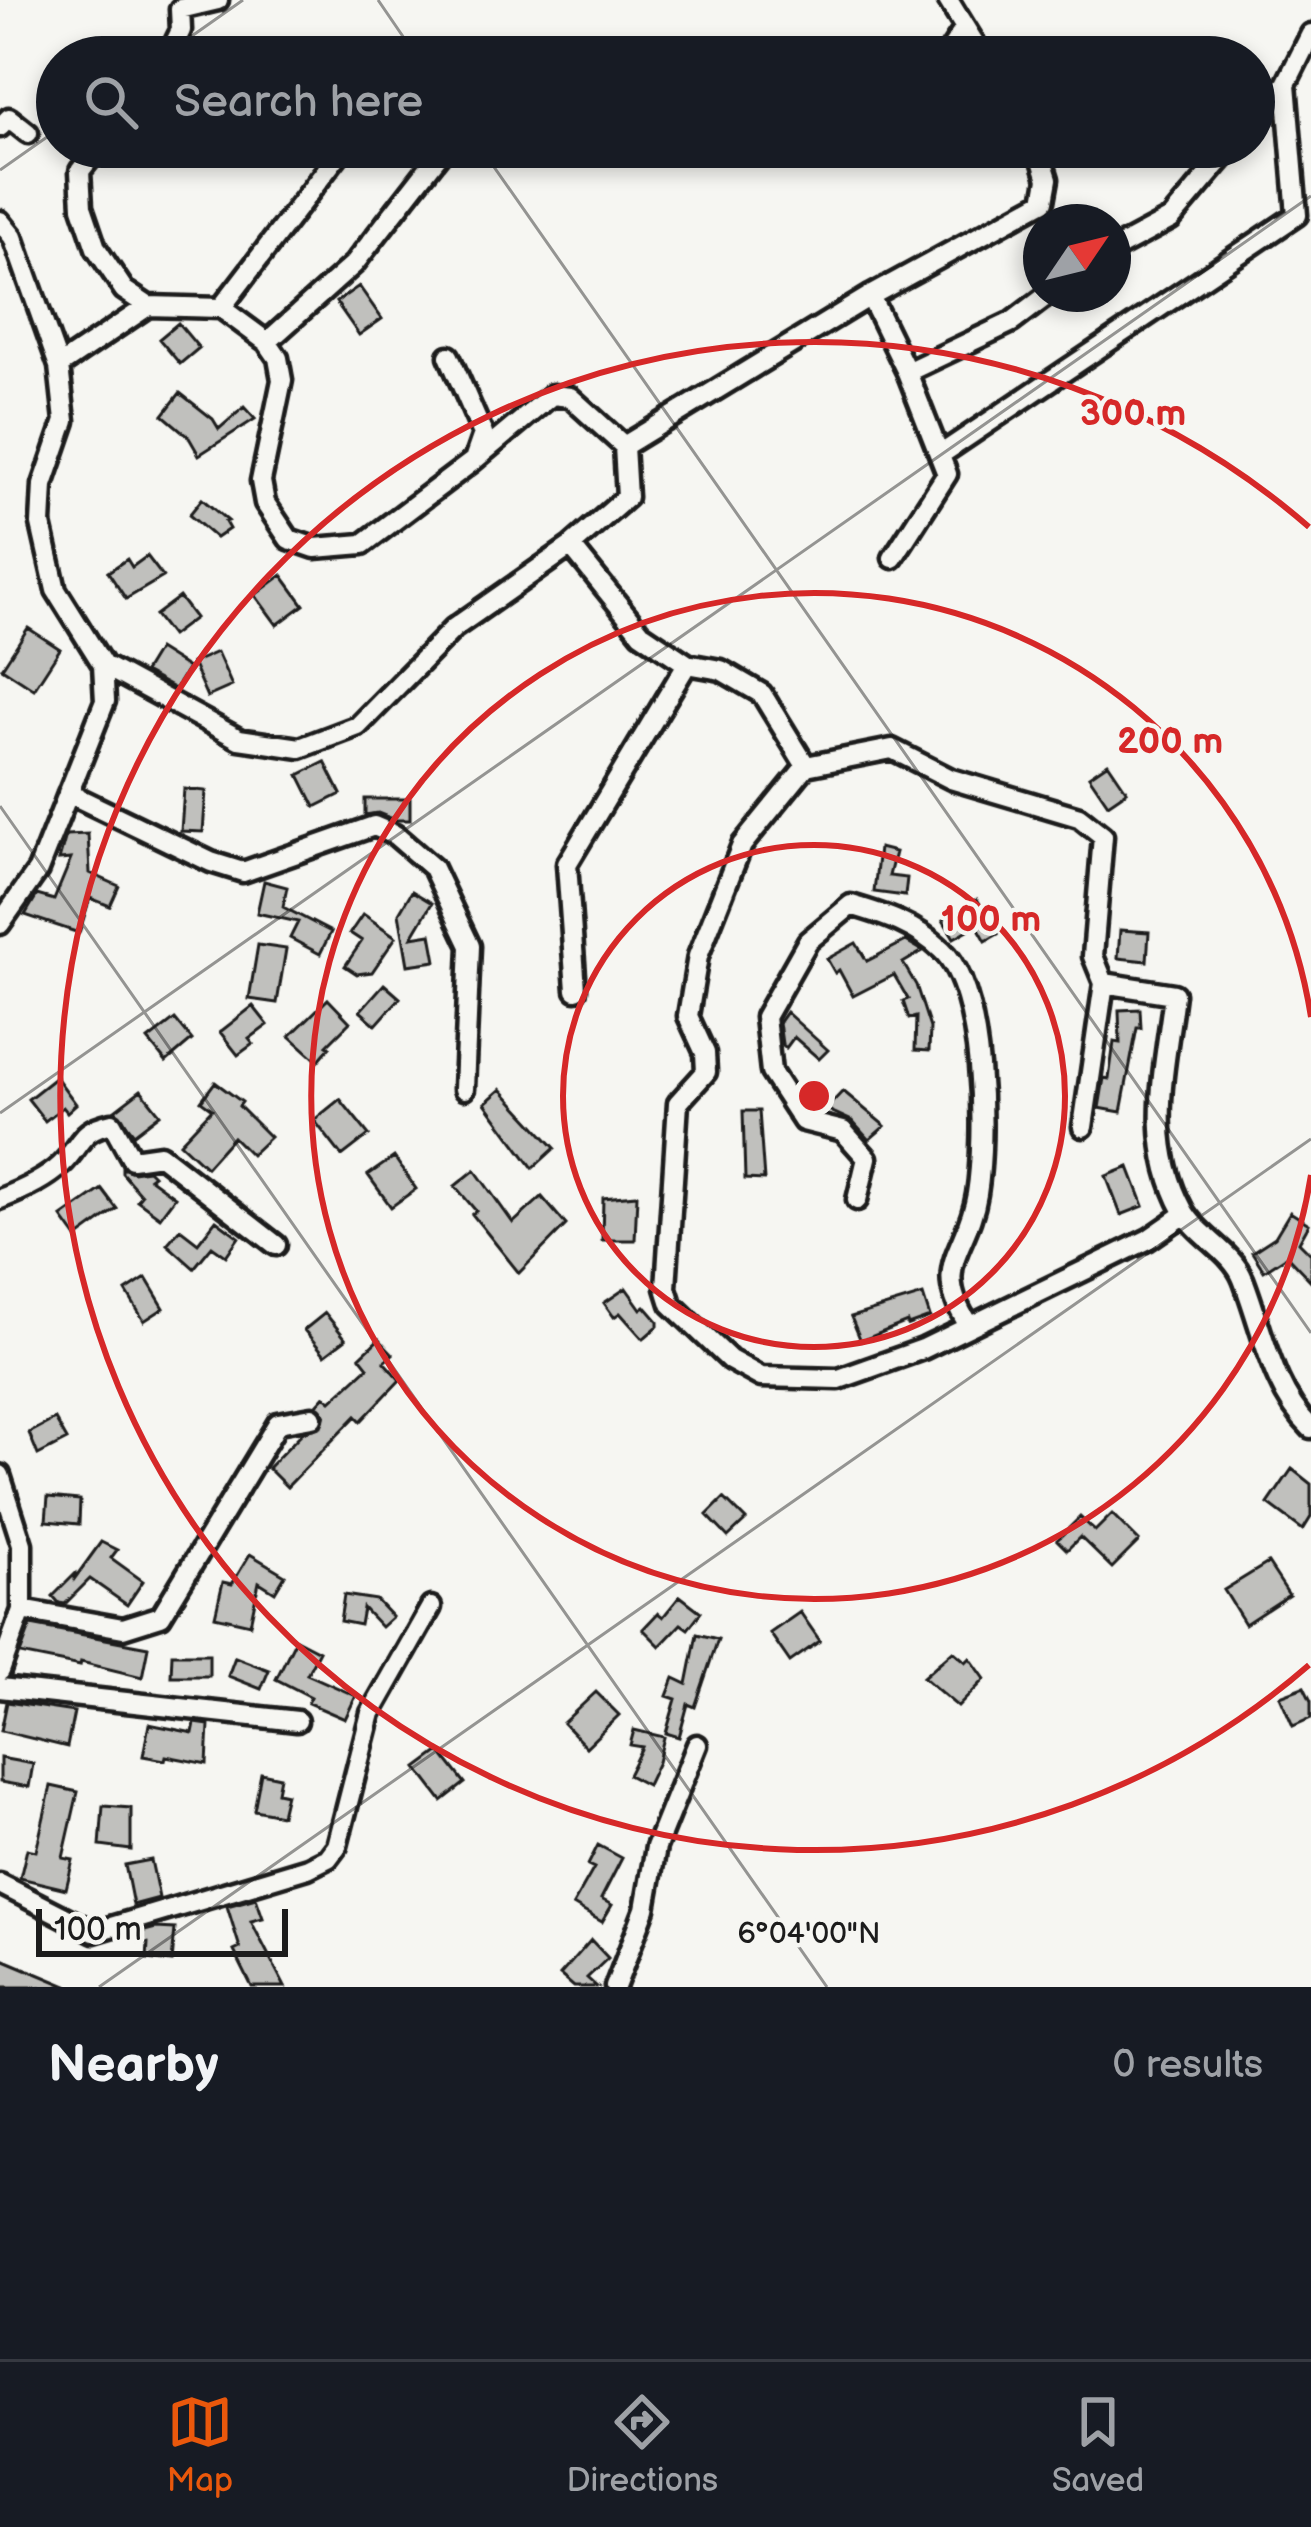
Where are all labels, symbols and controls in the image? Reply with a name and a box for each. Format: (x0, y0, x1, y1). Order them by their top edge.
search box (36, 36, 1275, 168)
icon: search (78, 69, 144, 135)
text: Search here (174, 75, 423, 130)
north arrow (1023, 204, 1131, 312)
text: 300 m (1080, 393, 1186, 436)
text: 200 m (1117, 721, 1223, 764)
text: 100 m (941, 899, 1041, 942)
centre of rings (793, 1075, 835, 1117)
scale bar (36, 1903, 288, 1956)
text: 100 m (54, 1910, 142, 1950)
text: 6°04'00"N (737, 1916, 881, 1952)
text: Nearby (48, 2035, 219, 2096)
text: 0 results (1112, 2042, 1263, 2089)
tab: Map (167, 2389, 233, 2501)
tab: Directions (566, 2389, 718, 2501)
tab: Saved (1052, 2389, 1144, 2501)

